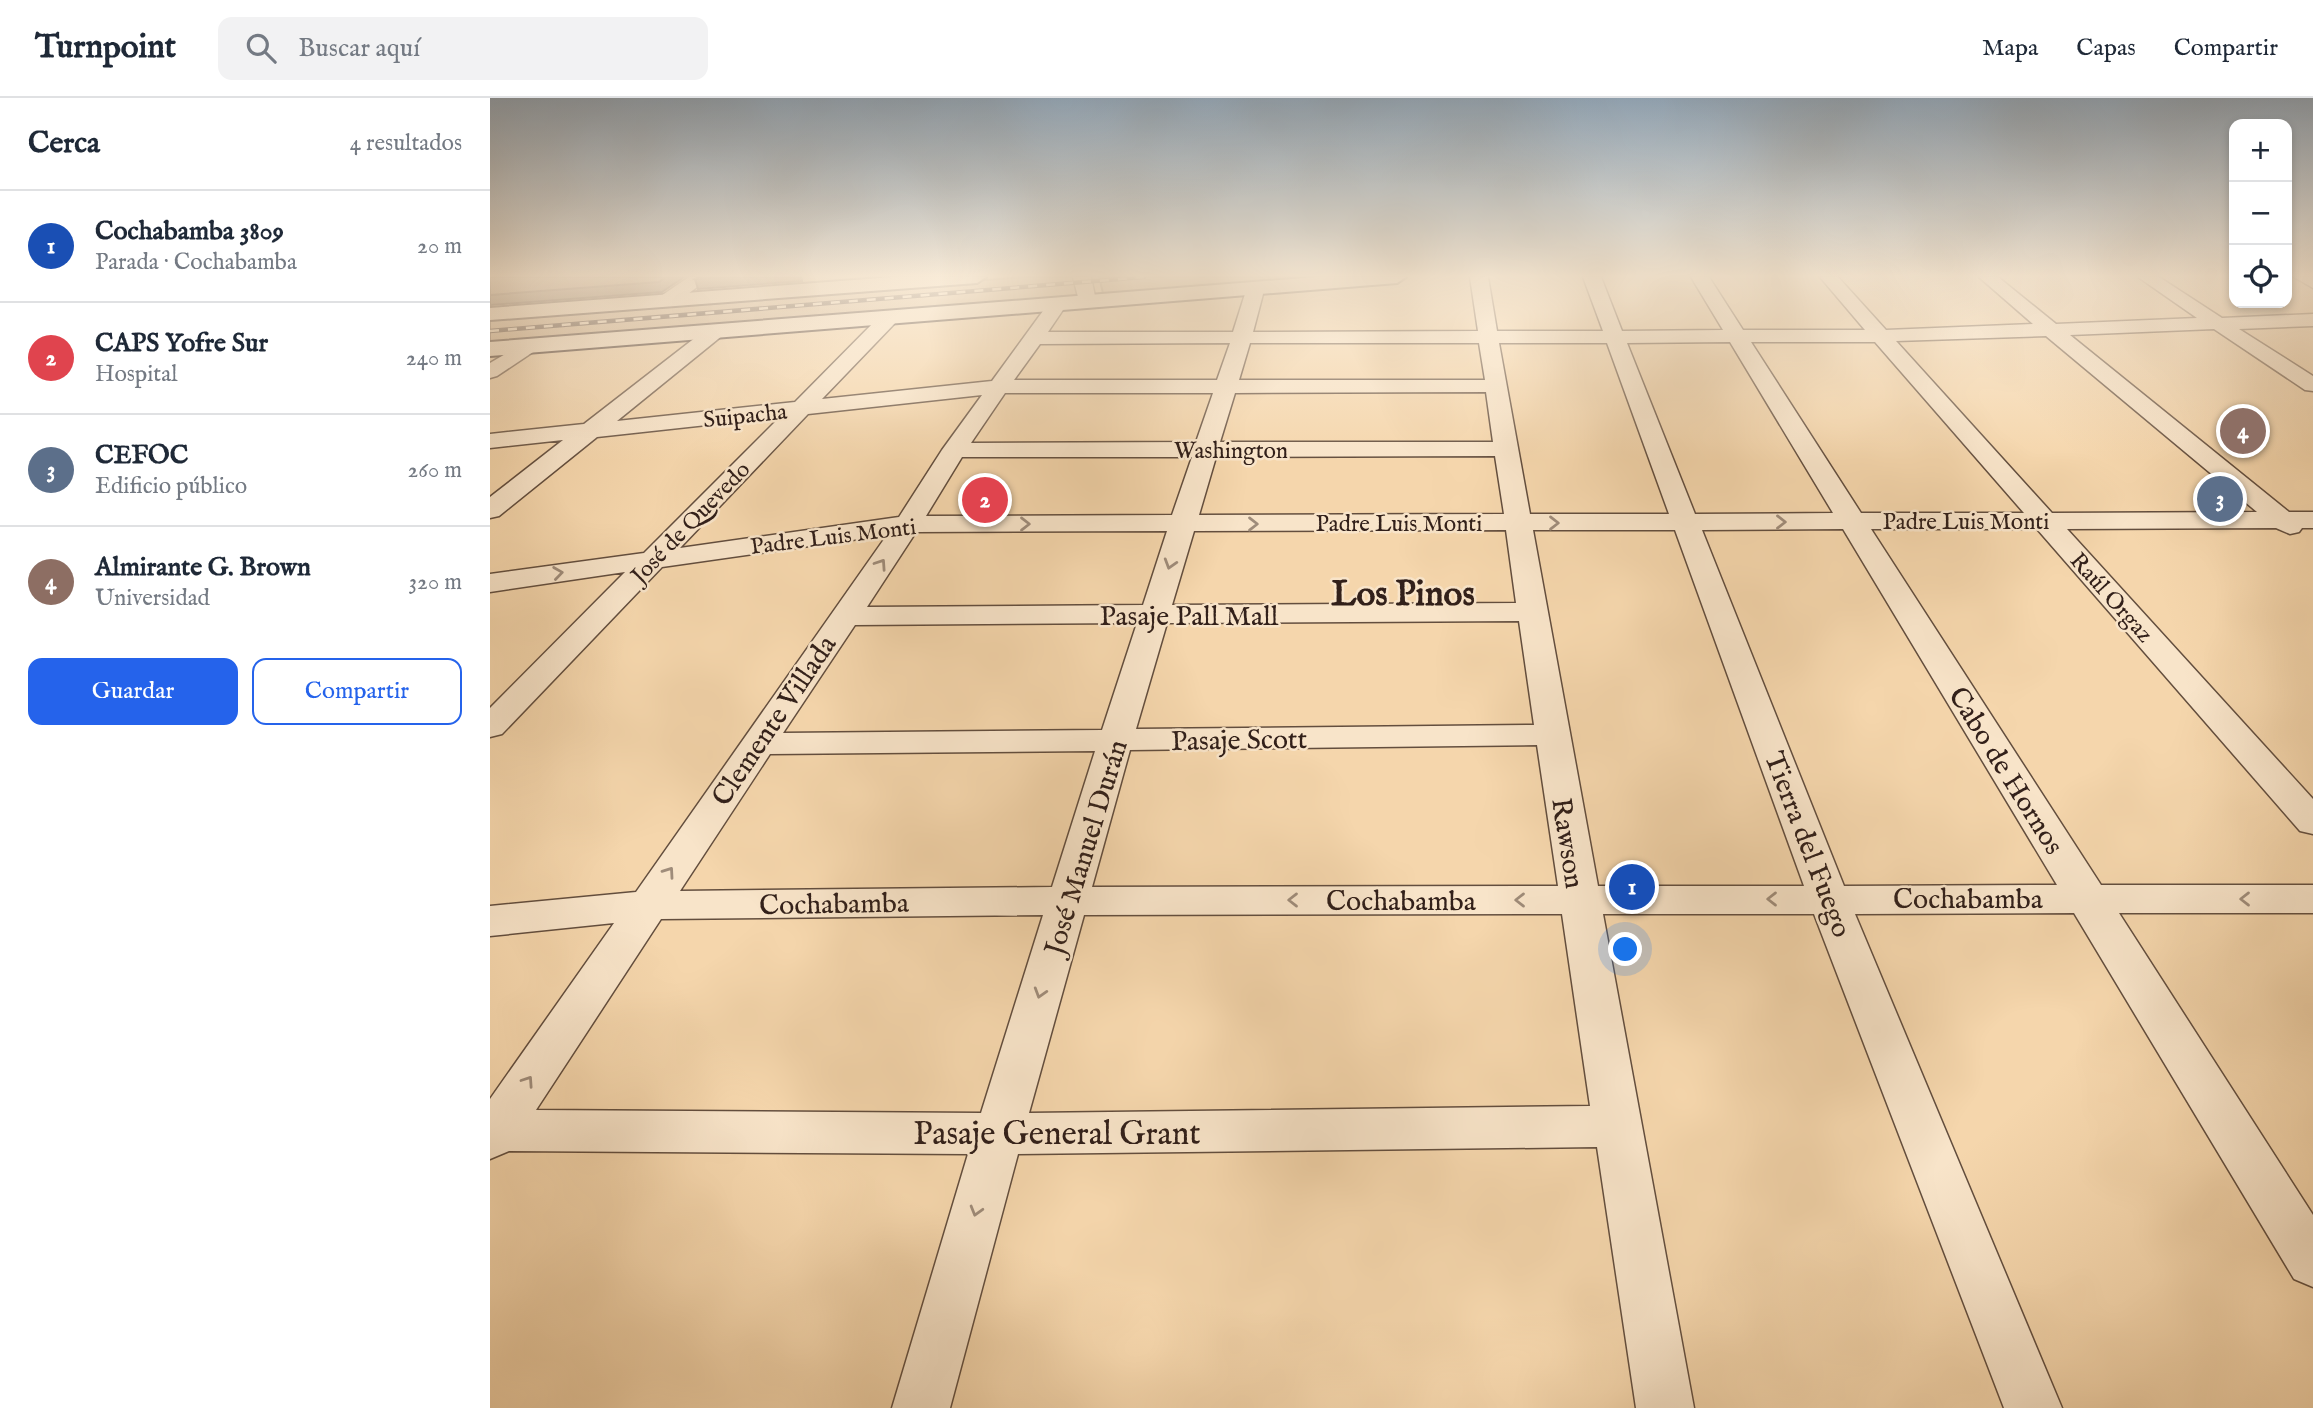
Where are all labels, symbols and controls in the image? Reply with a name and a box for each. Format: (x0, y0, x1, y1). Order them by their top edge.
search box (218, 17, 708, 80)
text: Turnpoint (35, 27, 176, 69)
icon: search (242, 29, 280, 67)
text: Buscar aquí (298, 32, 420, 65)
text: Mapa (1982, 33, 2038, 64)
text: Capas (2076, 33, 2136, 64)
text: Compartir (2174, 33, 2278, 64)
map controls (2229, 119, 2292, 308)
button: + (2229, 119, 2292, 182)
text: Cerca (28, 125, 100, 163)
text: 4 resultados (350, 129, 462, 158)
button: − (2229, 182, 2292, 245)
text: Cochabamba 3809 (95, 215, 284, 248)
text: 1 (47, 232, 55, 261)
text: 20 m (417, 232, 462, 261)
button: locate (2229, 245, 2292, 308)
text: Parada · Cochabamba (95, 248, 297, 277)
text: CAPS Yofre Sur (95, 327, 268, 360)
text: 2 (46, 344, 56, 373)
text: 240 m (406, 344, 462, 373)
text: Hospital (95, 360, 177, 389)
street label: Suipacha (702, 398, 789, 435)
pin: 4 (2220, 405, 2266, 457)
street label: Washington (1174, 437, 1288, 466)
text: CEFOC (95, 439, 188, 472)
text: 3 (47, 456, 55, 485)
text: 260 m (407, 456, 462, 485)
street label: José de Quevedo (623, 456, 757, 593)
text: Edificio público (95, 472, 247, 501)
pin: 3 (2197, 473, 2243, 525)
pin: 2 (962, 474, 1008, 526)
street label: Padre Luis Monti (1883, 508, 2049, 537)
street label: Padre Luis Monti (1316, 510, 1482, 539)
street label: Padre Luis Monti (749, 513, 918, 562)
one-way arrow (1776, 514, 1787, 530)
one-way arrow (1549, 515, 1559, 531)
one-way arrow (1020, 516, 1031, 532)
one-way arrow (1247, 516, 1258, 531)
street label: Raúl Orgaz (2063, 547, 2159, 649)
text: Almirante G. Brown (95, 551, 311, 584)
one-way arrow (873, 558, 886, 571)
one-way arrow (1164, 558, 1178, 570)
one-way arrow (552, 566, 563, 581)
text: 4 (45, 568, 57, 597)
text: 320 m (409, 568, 462, 597)
district label: Los Pinos (1331, 573, 1475, 618)
text: Universidad (95, 584, 210, 613)
street label: Pasaje Pall Mall (1100, 600, 1279, 635)
street label: Clemente Villada (705, 629, 846, 813)
button: Guardar (28, 658, 238, 725)
button: Compartir (252, 658, 462, 725)
street label: Cabo de Hornos (1939, 681, 2070, 862)
street label: Pasaje Scott (1171, 723, 1308, 760)
street label: José Manuel Durán (1037, 736, 1137, 962)
street label: Tierra del Fuego (1755, 747, 1858, 943)
street label: Rawson (1542, 796, 1591, 891)
pin: 1 (1609, 861, 1655, 913)
one-way arrow (661, 867, 673, 880)
street label: Cochabamba (1893, 883, 2044, 918)
street label: Cochabamba (1326, 885, 1477, 920)
street label: Cochabamba (759, 887, 910, 924)
one-way arrow (1767, 891, 1777, 907)
one-way arrow (2239, 891, 2250, 907)
one-way arrow (1287, 892, 1298, 908)
one-way arrow (1515, 892, 1525, 908)
your location (1608, 932, 1642, 966)
one-way arrow (1033, 987, 1048, 999)
one-way arrow (520, 1076, 532, 1089)
street label: Pasaje General Grant (913, 1114, 1201, 1156)
one-way arrow (970, 1205, 984, 1217)

